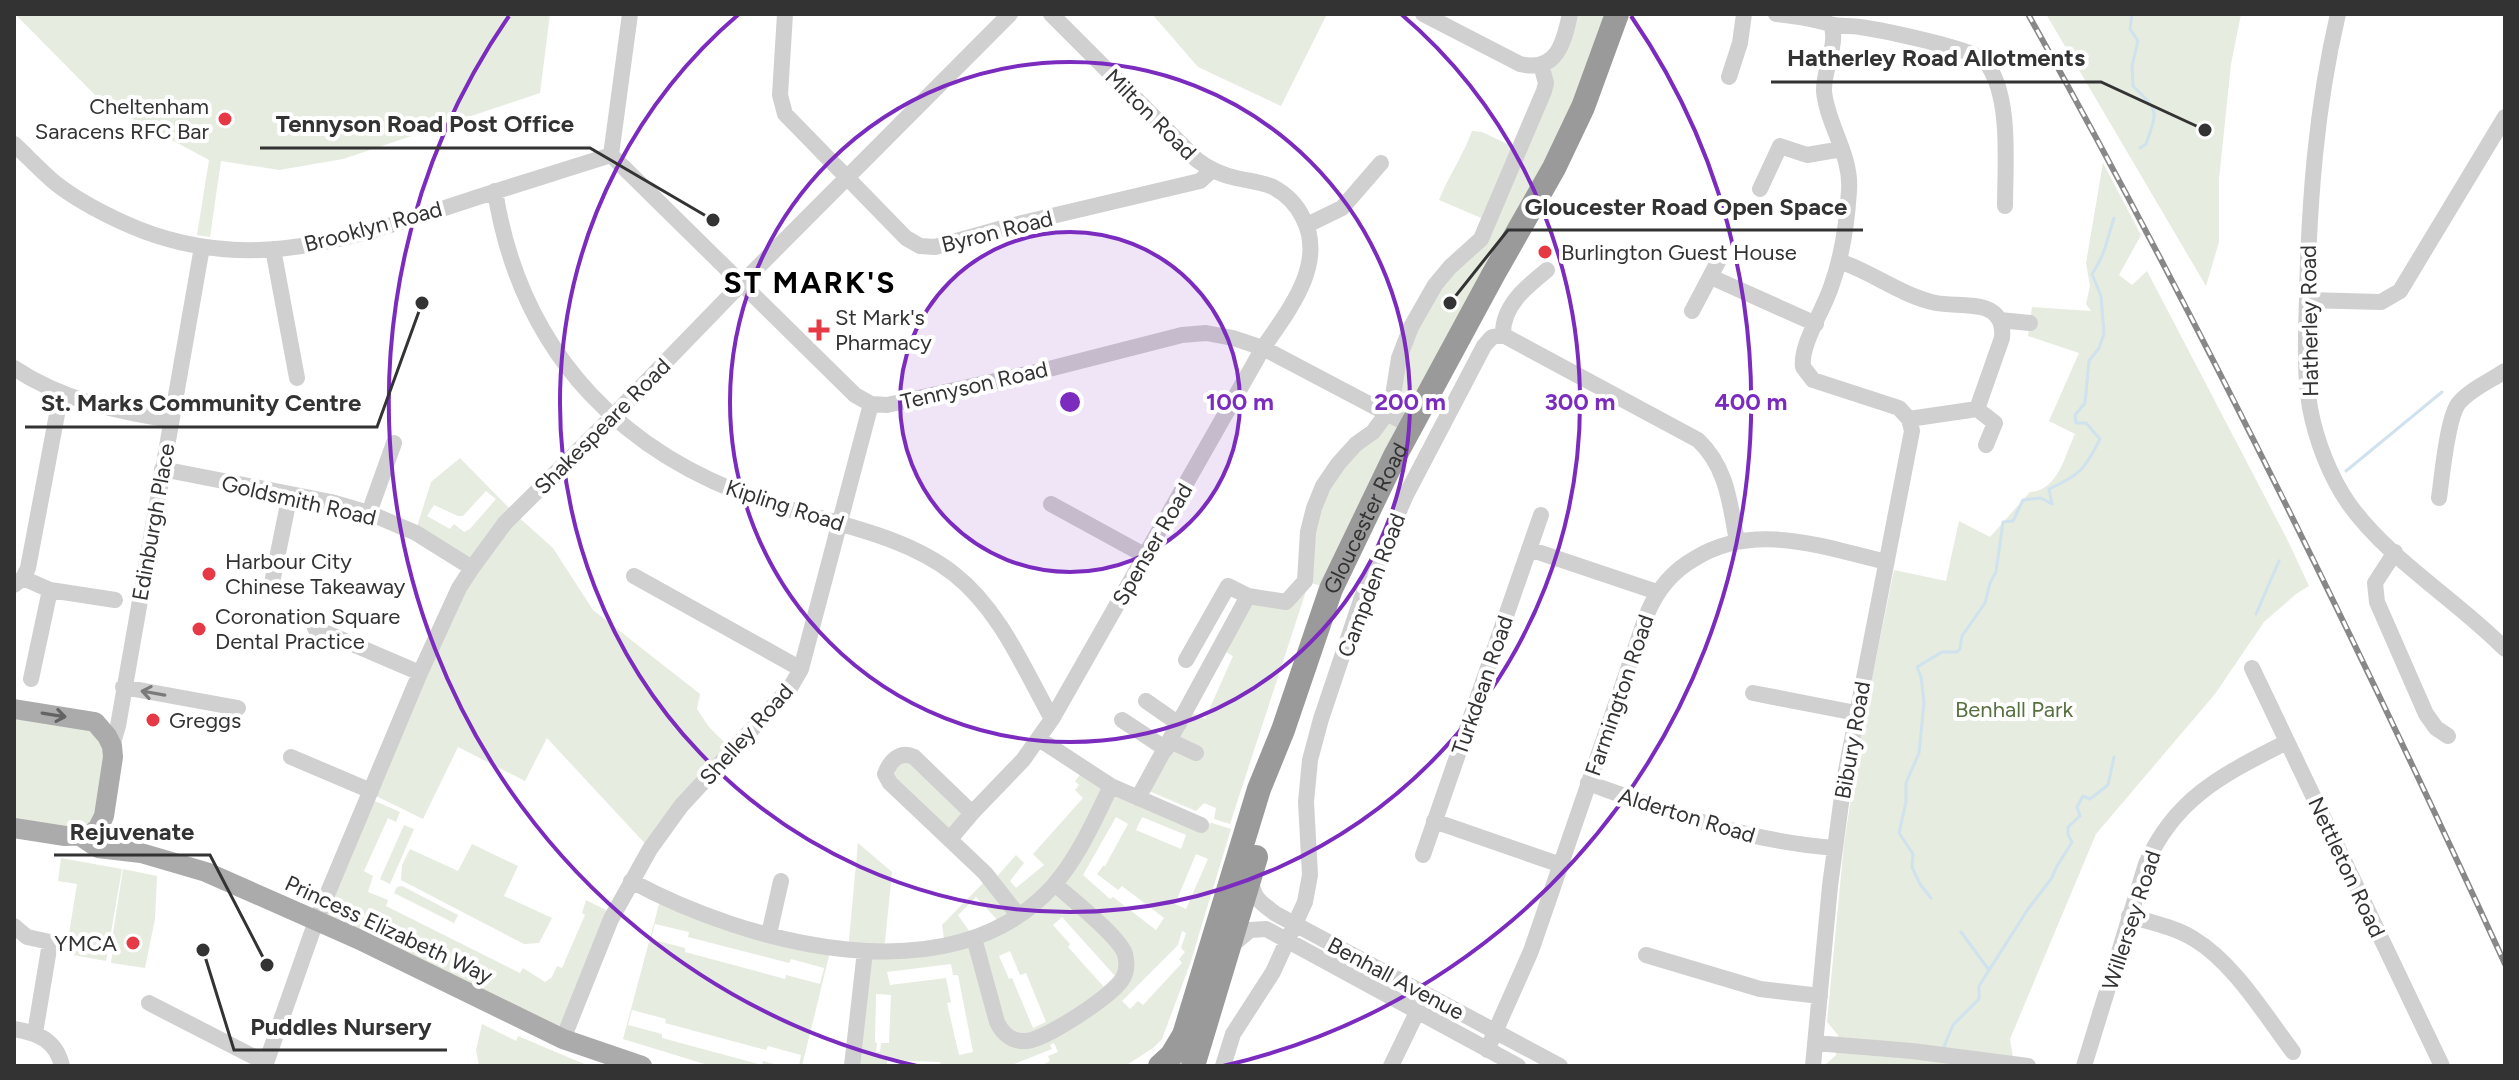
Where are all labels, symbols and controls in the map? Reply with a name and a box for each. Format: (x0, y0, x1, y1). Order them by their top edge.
callout: Hatherley Road Allotments (1771, 34, 2101, 82)
text: Hatherley Road Allotments (1787, 43, 2085, 72)
street label: Milton Road (1099, 63, 1202, 166)
place label: Cheltenham Saracens RFC Bar (35, 93, 210, 145)
callout: Tennyson Road Post Office (260, 100, 590, 148)
text: Tennyson Road Post Office (276, 109, 574, 138)
marker: Cheltenham Saracens RFC Bar (216, 110, 234, 128)
callout: Gloucester Road Open Space (1508, 182, 1863, 230)
text: Gloucester Road Open Space (1525, 192, 1847, 221)
street label: Brooklyn Road (301, 195, 445, 258)
street label: Byron Road (939, 205, 1055, 258)
place label: Burlington Guest House (1561, 239, 1797, 266)
marker: Burlington Guest House (1536, 243, 1554, 261)
street label: Hatherley Road (2295, 245, 2324, 397)
district label: ST MARK'S (724, 264, 896, 301)
place label: St Mark's Pharmacy (835, 304, 932, 356)
marker: St Mark's Pharmacy (810, 321, 828, 339)
street label: Shakespeare Road (529, 353, 676, 500)
street label: Tennyson Road (898, 355, 1050, 416)
callout: St. Marks Community Centre (25, 379, 377, 427)
text: 100 m (1206, 387, 1274, 416)
text: 200 m (1374, 387, 1446, 416)
text: 300 m (1544, 387, 1616, 416)
text: 400 m (1715, 387, 1787, 416)
text: St. Marks Community Centre (41, 388, 361, 417)
centre of rings (1056, 388, 1084, 416)
street label: Gloucester Road (1318, 438, 1414, 598)
street label: Edinburgh Place (126, 441, 181, 603)
street label: Goldsmith Road (219, 470, 379, 531)
street label: Kipling Road (722, 474, 847, 537)
street label: Spenser Road (1107, 478, 1198, 610)
street label: Campden Road (1332, 509, 1411, 661)
place label: Harbour City Chinese Takeaway (225, 548, 406, 600)
marker: Harbour City Chinese Takeaway (200, 565, 218, 583)
place label: Coronation Square Dental Practice (215, 603, 400, 655)
street label: Farmington Road (1579, 611, 1660, 779)
street label: Turkdean Road (1446, 612, 1519, 758)
marker: Coronation Square Dental Practice (190, 620, 208, 638)
street label: Shelley Road (694, 678, 799, 791)
street label: Bibury Road (1829, 679, 1876, 801)
one-way arrow (141, 684, 166, 699)
park label: Benhall Park (1955, 696, 2073, 723)
place label: Greggs (169, 707, 241, 734)
one-way arrow (41, 709, 66, 724)
marker: Greggs (144, 711, 162, 729)
street label: Alderton Road (1615, 782, 1758, 849)
street label: Nettleton Road (2302, 793, 2391, 942)
callout: Rejuvenate (54, 807, 210, 855)
text: Rejuvenate (70, 817, 194, 846)
street label: Willersey Road (2096, 847, 2167, 993)
street label: Princess Elizabeth Way (281, 869, 497, 990)
place label: YMCA (54, 930, 117, 957)
street label: Benhall Avenue (1323, 931, 1469, 1026)
marker: YMCA (124, 934, 142, 952)
callout: Puddles Nursery (234, 1002, 447, 1050)
text: Puddles Nursery (250, 1012, 432, 1041)

